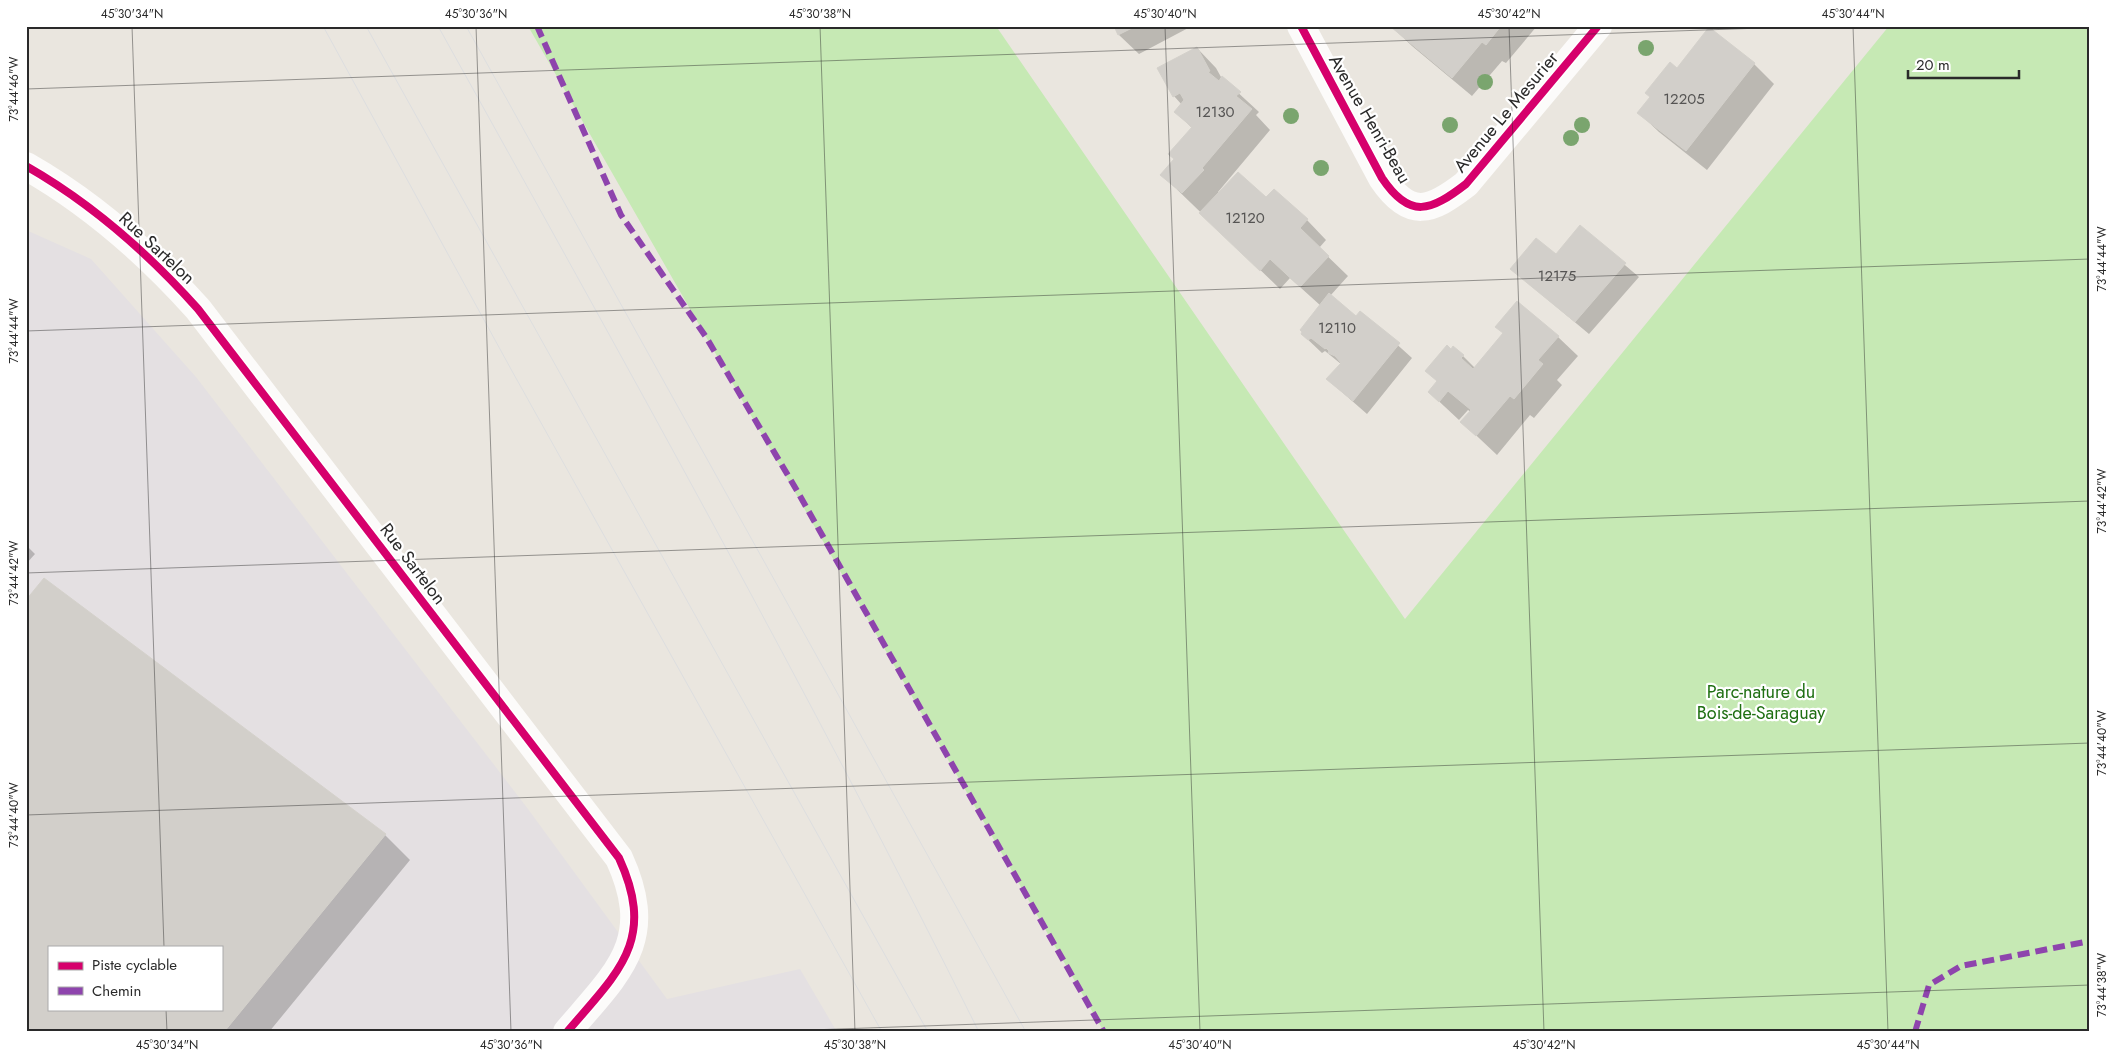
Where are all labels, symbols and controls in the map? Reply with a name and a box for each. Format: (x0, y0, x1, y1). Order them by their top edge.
text: 45°30'34"N (101, 5, 163, 23)
text: 45°30'36"N (445, 5, 507, 23)
text: 45°30'38"N (789, 5, 851, 23)
text: 45°30'40"N (1133, 5, 1197, 23)
text: 45°30'42"N (1478, 5, 1540, 23)
text: 45°30'44"N (1821, 5, 1885, 23)
street label: Avenue Le Mesurier (1447, 45, 1565, 178)
scale bar (1908, 48, 2020, 80)
street label: Avenue Henri-Beau (1322, 50, 1418, 188)
text: 20 m (1916, 54, 1950, 76)
text: 73°44'46"W (5, 56, 23, 121)
house number: 12205 (1663, 88, 1705, 110)
house number: 12130 (1195, 101, 1235, 123)
street label: Rue Sartelon (113, 206, 201, 290)
house number: 12120 (1225, 207, 1265, 229)
text: 73°44'44"W (2093, 226, 2111, 292)
house number: 12175 (1538, 265, 1576, 287)
text: 73°44'44"W (5, 298, 23, 364)
house number: 12110 (1318, 317, 1356, 339)
text: 73°44'42"W (2093, 468, 2111, 533)
street label: Rue Sartelon (374, 518, 452, 610)
text: 73°44'42"W (5, 540, 23, 605)
park label: Parc-nature du Bois-de-Saraguay (1697, 679, 1825, 726)
text: 73°44'40"W (2093, 710, 2111, 776)
text: 73°44'40"W (5, 782, 23, 848)
legend (48, 946, 222, 1010)
text: 73°44'38"W (2093, 953, 2111, 1017)
text: Piste cyclable (92, 954, 177, 976)
text: Chemin (92, 980, 141, 1002)
text: 45°30'34"N (136, 1036, 198, 1054)
text: 45°30'36"N (480, 1036, 542, 1054)
text: 45°30'38"N (824, 1036, 886, 1054)
text: 45°30'40"N (1168, 1036, 1232, 1054)
text: 45°30'42"N (1513, 1036, 1575, 1054)
text: 45°30'44"N (1856, 1036, 1920, 1054)

